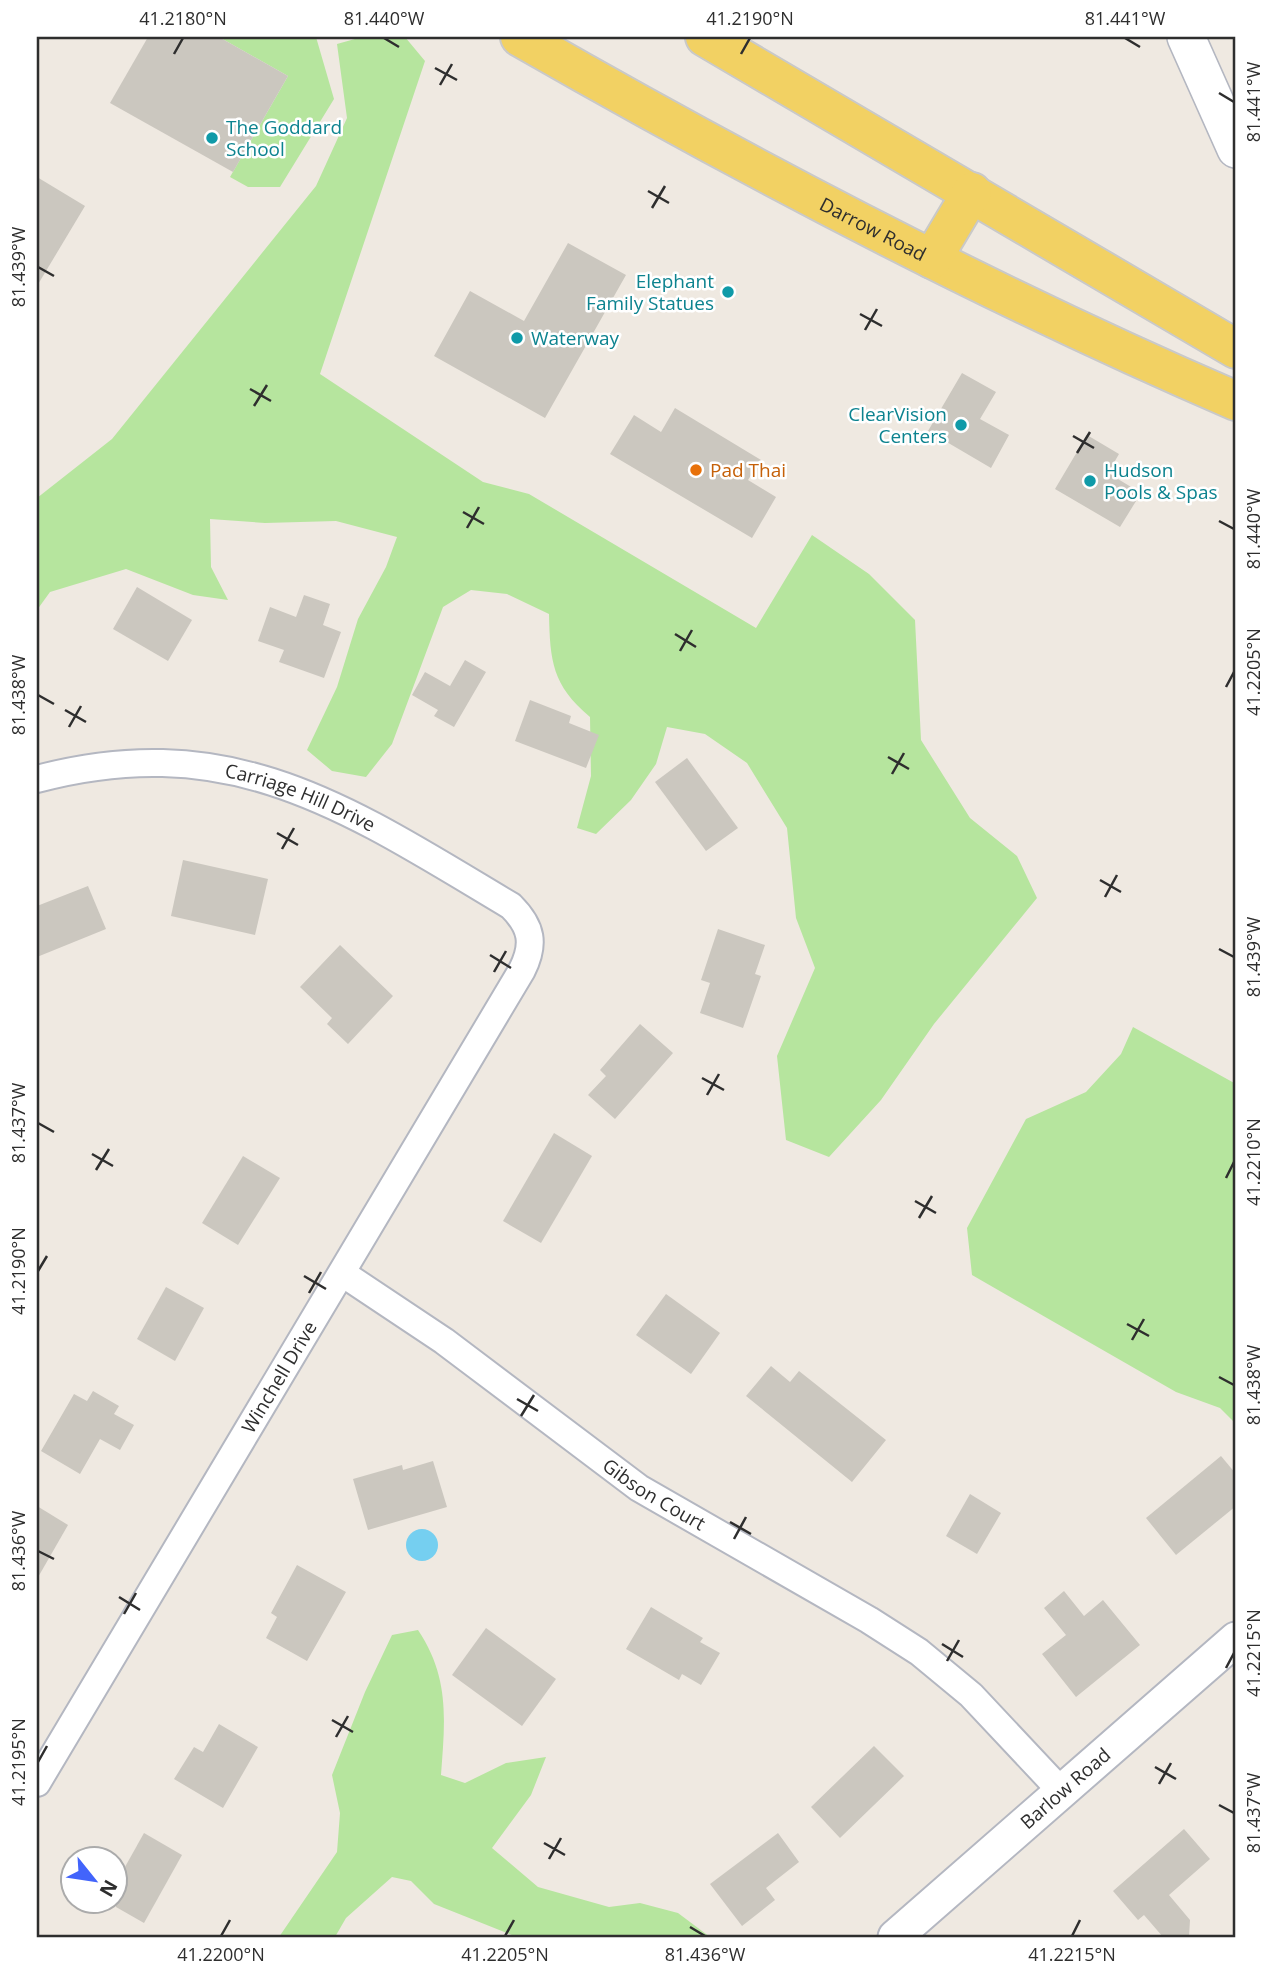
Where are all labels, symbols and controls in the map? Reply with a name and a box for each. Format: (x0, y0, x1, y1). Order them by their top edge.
text: 41.2180°N (139, 6, 227, 30)
text: 81.440°W (344, 6, 425, 30)
text: 41.2190°N (706, 6, 794, 30)
text: 81.441°W (1085, 6, 1166, 30)
text: 81.441°W (1241, 61, 1265, 142)
place label: The Goddard School (226, 114, 342, 162)
marker: The Goddard School (204, 130, 220, 146)
street label: Darrow Road (815, 191, 931, 267)
text: 81.439°W (6, 226, 30, 307)
place label: Elephant Family Statues (586, 268, 714, 316)
marker: Elephant Family Statues (720, 284, 736, 300)
place label: Waterway (531, 325, 620, 351)
marker: Waterway (509, 330, 525, 346)
place label: ClearVision Centers (848, 401, 947, 449)
marker: ClearVision Centers (953, 417, 969, 433)
place label: Pad Thai (710, 457, 786, 483)
place label: Hudson Pools & Spas (1104, 457, 1218, 505)
marker: Pad Thai (688, 462, 704, 478)
marker: Hudson Pools & Spas (1082, 473, 1098, 489)
text: 81.440°W (1241, 488, 1265, 569)
text: 41.2205°N (1241, 628, 1265, 716)
text: 81.438°W (6, 654, 30, 735)
street label: Carriage Hill Drive (223, 757, 380, 838)
text: 81.439°W (1241, 916, 1265, 997)
text: 81.437°W (6, 1082, 30, 1163)
text: 41.2210°N (1241, 1118, 1265, 1206)
text: 41.2190°N (6, 1227, 30, 1315)
street label: Winchell Drive (235, 1316, 323, 1438)
text: 81.438°W (1241, 1344, 1265, 1425)
street label: Gibson Court (597, 1452, 710, 1537)
text: 81.436°W (6, 1510, 30, 1591)
text: 41.2215°N (1241, 1609, 1265, 1697)
text: 41.2195°N (6, 1718, 30, 1806)
street label: Barlow Road (1015, 1742, 1116, 1835)
text: 81.437°W (1241, 1772, 1265, 1853)
north arrow (60, 1844, 130, 1914)
text: N (94, 1875, 124, 1902)
text: 41.2200°N (177, 1942, 265, 1966)
text: 41.2205°N (461, 1942, 549, 1966)
text: 81.436°W (665, 1942, 746, 1966)
text: 41.2215°N (1028, 1942, 1116, 1966)

